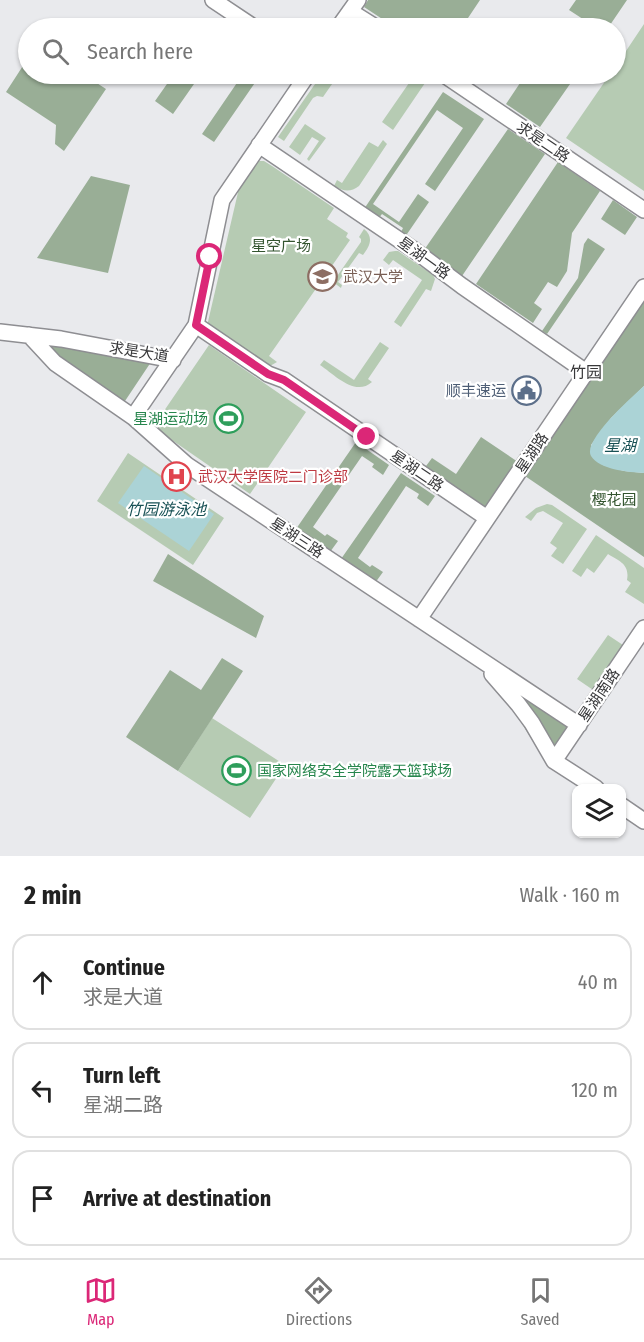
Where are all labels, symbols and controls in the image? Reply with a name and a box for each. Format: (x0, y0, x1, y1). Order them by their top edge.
search box (18, 18, 626, 84)
icon: search (39, 35, 72, 68)
text: Search here (87, 38, 193, 65)
street label: 求是二路 (513, 118, 573, 166)
street label: 星湖一路 (394, 233, 454, 283)
park label: 星空广场 (251, 237, 311, 255)
route start (196, 243, 222, 269)
school or university icon: 武汉大学 (306, 261, 338, 293)
place label: 武汉大学 (343, 268, 403, 286)
street label: 求是大道 (108, 338, 170, 366)
district label: 竹园 (570, 363, 602, 382)
public building icon: 顺丰速运 (511, 375, 543, 407)
place label: 顺丰速运 (446, 382, 506, 400)
sports icon: 星湖运动场 (213, 403, 245, 435)
place label: 星湖运动场 (133, 410, 208, 428)
route end (353, 423, 379, 449)
street label: 星湖路 (512, 429, 552, 477)
water label: 星湖 (604, 436, 639, 455)
street label: 星湖二路 (387, 447, 447, 495)
hospital icon: 武汉大学医院二门诊部 (161, 461, 193, 493)
place label: 武汉大学医院二门诊部 (198, 468, 348, 486)
park label: 樱花园 (591, 491, 637, 509)
water label: 竹园游泳池 (126, 500, 208, 519)
street label: 星湖三路 (267, 514, 327, 562)
street label: 星湖南路 (575, 665, 623, 725)
sports icon: 国家网络安全学院露天篮球场 (220, 755, 252, 787)
place label: 国家网络安全学院露天篮球场 (257, 762, 452, 780)
map controls (572, 784, 626, 838)
button: layers (572, 784, 626, 838)
text: 2 min (24, 880, 82, 911)
text: Walk · 160 m (520, 883, 620, 907)
text: Continue (83, 954, 165, 981)
icon: ahead (26, 966, 59, 999)
text: 40 m (578, 970, 618, 994)
text: 求是大道 (83, 985, 163, 1009)
text: Turn left (83, 1062, 161, 1089)
icon: left (26, 1074, 59, 1107)
text: 120 m (571, 1078, 618, 1102)
text: 星湖二路 (83, 1093, 163, 1117)
icon: arrive (26, 1182, 59, 1215)
text: Arrive at destination (83, 1185, 271, 1212)
tab: Map (84, 1274, 117, 1329)
tab: Directions (286, 1274, 352, 1329)
tab: Saved (521, 1274, 560, 1329)

